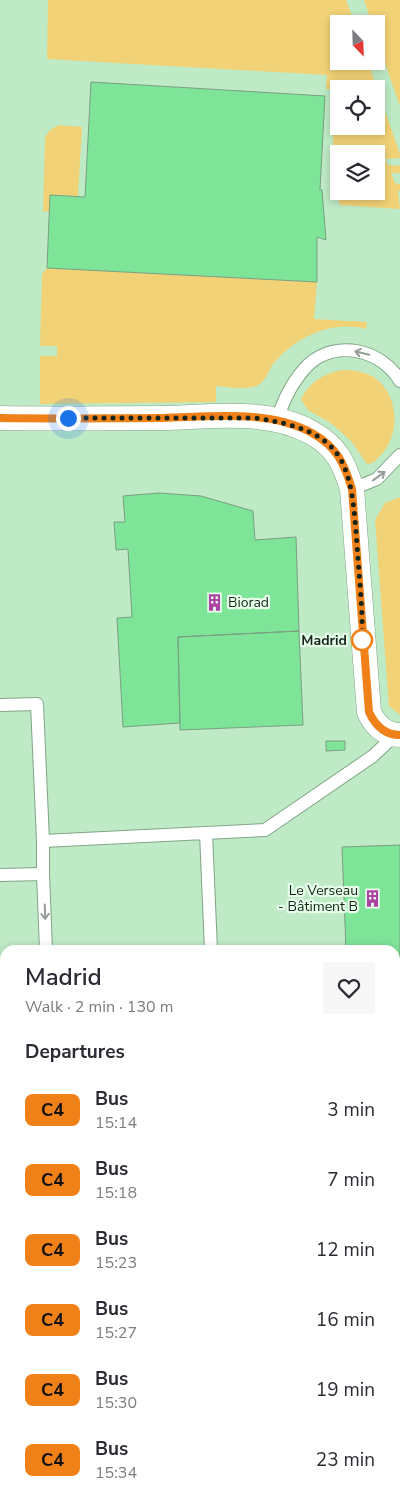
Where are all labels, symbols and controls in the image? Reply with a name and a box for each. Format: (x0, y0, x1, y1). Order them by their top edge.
north arrow (330, 15, 385, 70)
map controls (330, 15, 385, 200)
button: locate (330, 80, 385, 135)
button: layers (330, 145, 385, 200)
one-way arrow (354, 348, 370, 357)
your location (56, 406, 81, 431)
one-way arrow (372, 470, 385, 481)
building icon: Biorad (204, 592, 224, 612)
place label: Biorad (228, 593, 269, 612)
marker: Madrid (351, 629, 373, 651)
place label: Madrid (301, 631, 347, 650)
place label: Le Verseau - Bâtiment B (278, 881, 358, 916)
building icon: Le Verseau - Bâtiment B (362, 888, 382, 908)
one-way arrow (40, 904, 49, 920)
text: Madrid (25, 961, 102, 993)
button: heart (323, 962, 375, 1014)
text: Walk · 2 min · 130 m (25, 996, 173, 1018)
text: Departures (25, 1039, 125, 1065)
text: Bus (95, 1086, 128, 1112)
text: 3 min (327, 1097, 375, 1123)
text: C4 (41, 1098, 64, 1122)
text: 15:14 (95, 1112, 137, 1134)
text: Bus (95, 1156, 128, 1182)
text: 7 min (327, 1167, 375, 1193)
text: C4 (41, 1168, 64, 1192)
text: 15:18 (95, 1182, 137, 1204)
text: Bus (95, 1226, 128, 1252)
text: 12 min (316, 1237, 375, 1263)
text: C4 (41, 1238, 64, 1262)
text: 15:23 (95, 1252, 137, 1274)
text: Bus (95, 1296, 128, 1322)
text: 16 min (316, 1307, 375, 1333)
text: C4 (41, 1308, 64, 1332)
text: 15:27 (95, 1322, 137, 1344)
text: Bus (95, 1366, 128, 1392)
text: 19 min (316, 1377, 375, 1403)
text: C4 (41, 1378, 64, 1402)
text: 15:30 (95, 1392, 137, 1414)
text: Bus (95, 1436, 128, 1462)
text: 23 min (316, 1447, 375, 1473)
text: C4 (41, 1448, 64, 1472)
text: 15:34 (95, 1462, 137, 1484)

